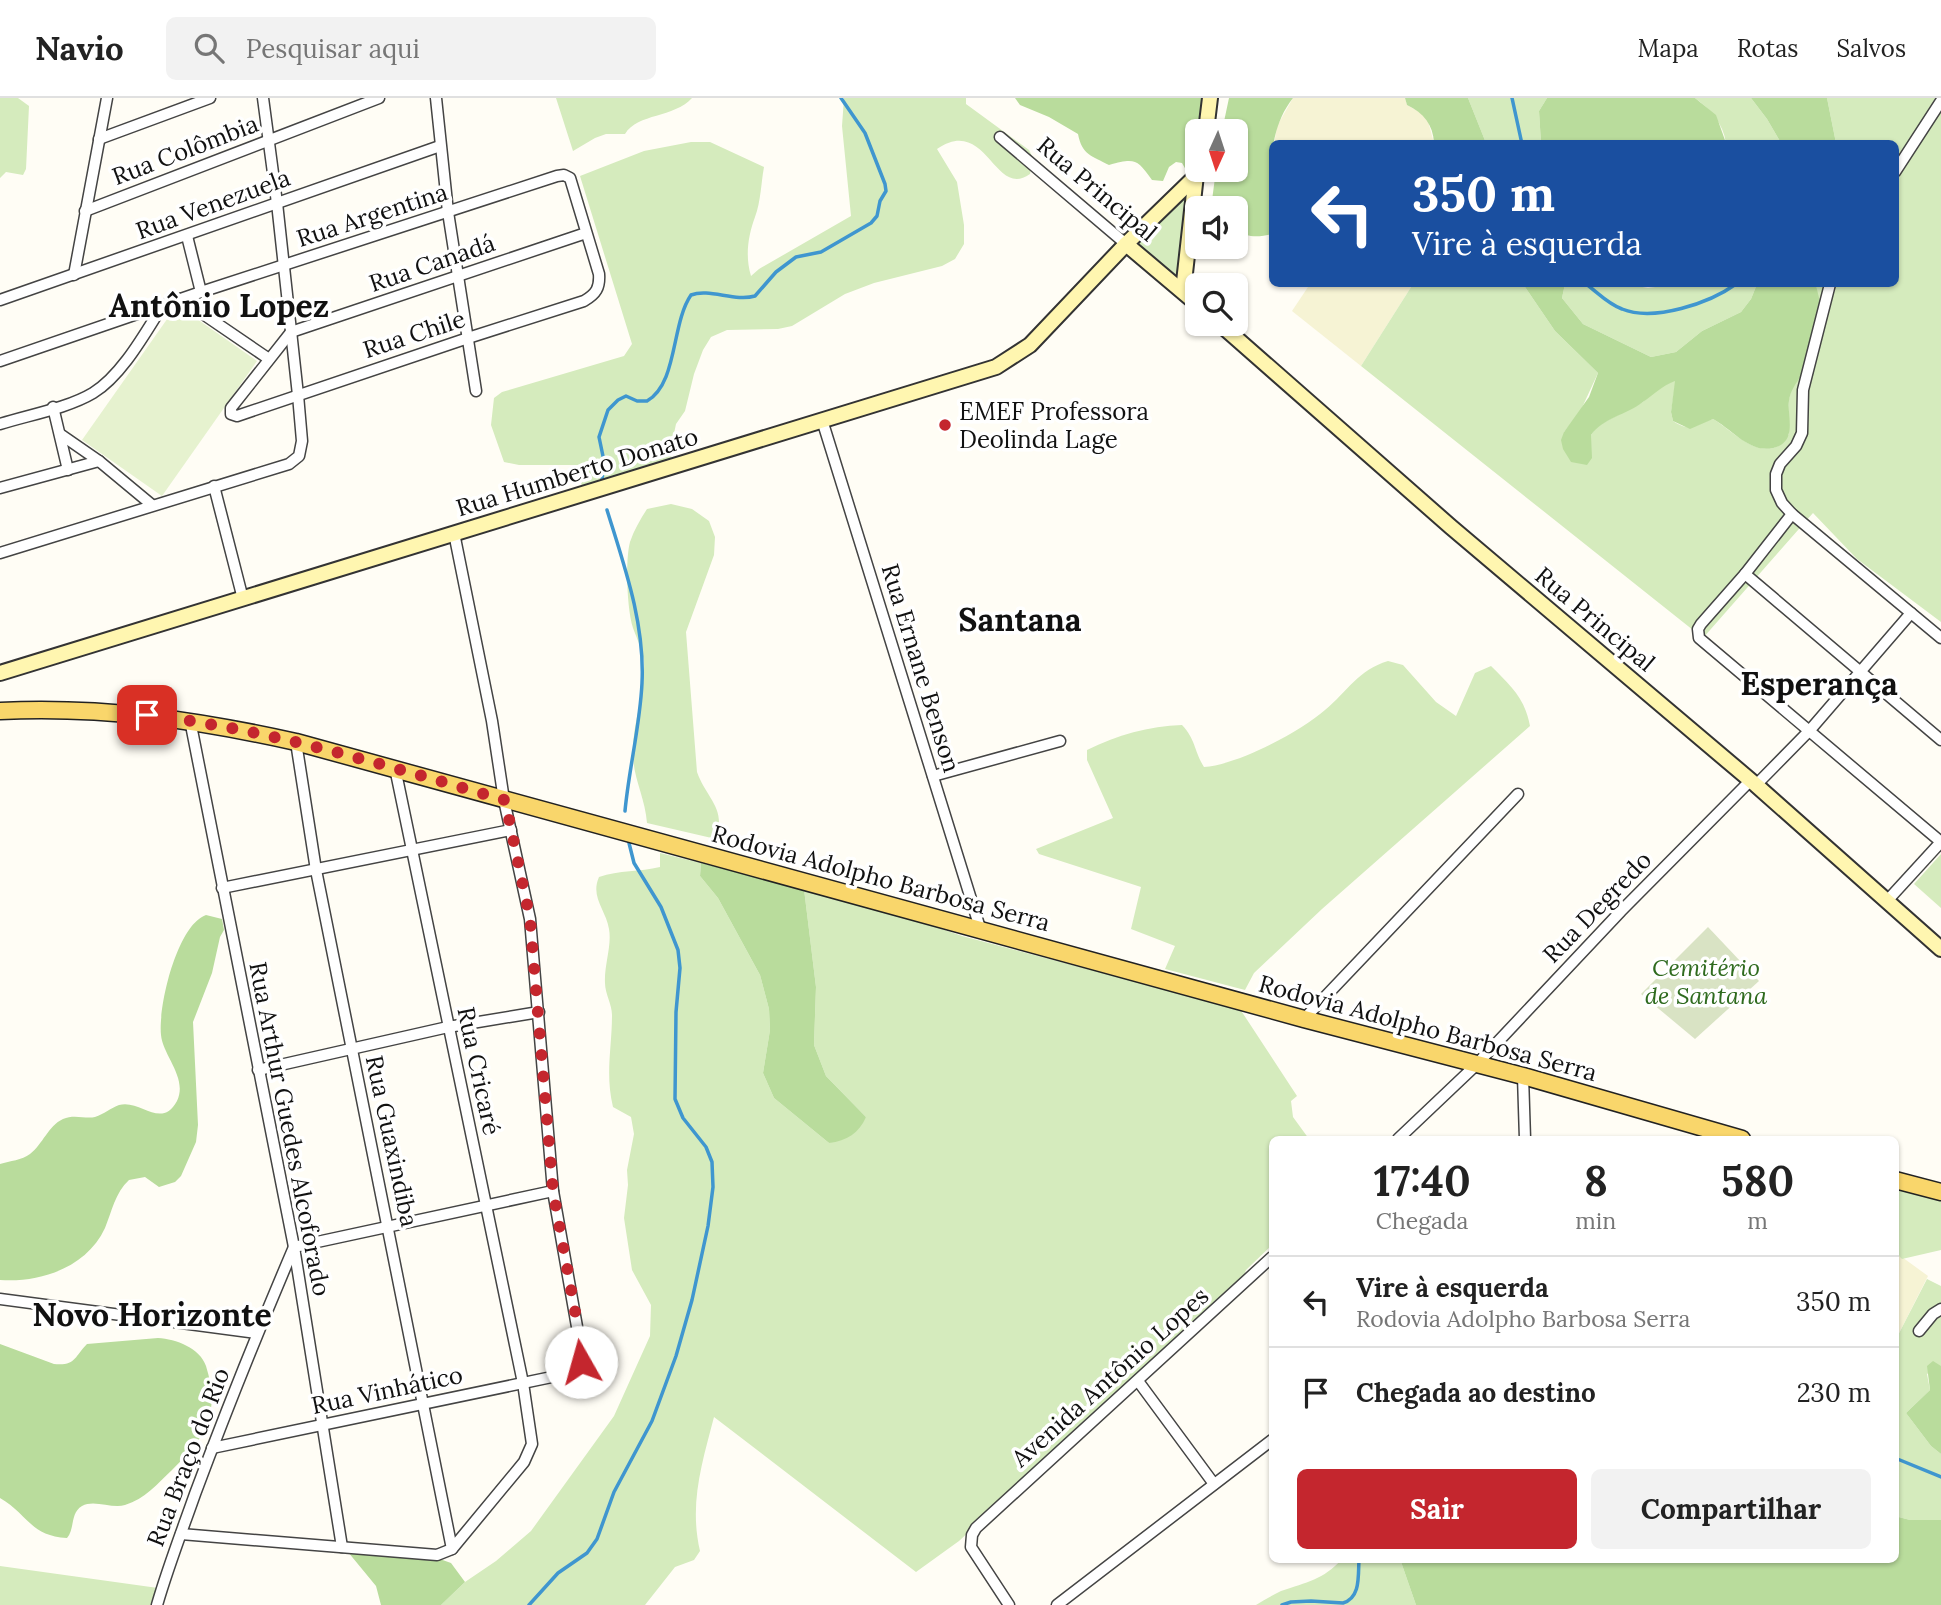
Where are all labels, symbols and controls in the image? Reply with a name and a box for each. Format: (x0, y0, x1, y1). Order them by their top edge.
search box (166, 17, 656, 80)
text: Navio (35, 27, 124, 69)
icon: search (190, 29, 228, 67)
text: Pesquisar aqui (246, 32, 420, 65)
text: Mapa (1638, 33, 1699, 64)
text: Rotas (1737, 33, 1798, 64)
text: Salvos (1836, 33, 1906, 64)
street label: Rua Colômbia (108, 108, 262, 192)
north arrow (1185, 119, 1248, 182)
map controls (1185, 119, 1248, 336)
street label: Rua Principal (1031, 130, 1163, 248)
street label: Rua Venezuela (132, 162, 294, 246)
text: 350 m (1412, 162, 1555, 224)
icon: left (1297, 168, 1388, 259)
street label: Rua Argentina (293, 176, 451, 254)
button: sound (1185, 196, 1248, 259)
text: Vire à esquerda (1412, 223, 1642, 264)
street label: Rua Canadá (365, 227, 499, 299)
button: search (1185, 273, 1248, 336)
district label: Antônio Lopez (109, 285, 329, 326)
street label: Rua Chile (359, 303, 469, 365)
place label: EMEF Professora Deolinda Lage (959, 396, 1149, 455)
marker: EMEF Professora Deolinda Lage (937, 417, 953, 433)
street label: Rua Humberto Donato (452, 420, 702, 524)
street label: Rua Ernane Benson (875, 560, 967, 776)
street label: Rua Principal (1529, 560, 1661, 678)
district label: Santana (958, 599, 1082, 640)
district label: Esperança (1740, 663, 1898, 704)
pin (117, 685, 177, 745)
icon: arrive (128, 696, 166, 734)
street label: Rodovia Adolpho Barbosa Serra (709, 818, 1053, 938)
street label: Rua Degredo (1536, 845, 1658, 969)
park label: Cemitério de Santana (1645, 952, 1768, 1011)
street label: Rua Arthur Guedes Alcoforado (242, 959, 338, 1299)
street label: Rodovia Adolpho Barbosa Serra (1256, 968, 1600, 1088)
street label: Rua Cricaré (450, 1004, 508, 1138)
street label: Rua Guaxindiba (359, 1052, 425, 1230)
text: 17:40 (1374, 1154, 1471, 1208)
text: 8 (1584, 1154, 1608, 1208)
text: 580 (1721, 1154, 1794, 1208)
text: Chegada (1376, 1206, 1468, 1235)
text: min (1575, 1206, 1616, 1235)
text: m (1747, 1206, 1768, 1235)
text: Vire à esquerda (1356, 1271, 1549, 1304)
street label: Avenida Antônio Lopes (1004, 1280, 1215, 1474)
icon: left (1297, 1283, 1335, 1321)
text: 350 m (1796, 1285, 1871, 1318)
district label: Novo Horizonte (32, 1294, 272, 1335)
text: Rodovia Adolpho Barbosa Serra (1356, 1304, 1690, 1333)
position arrow (544, 1325, 618, 1399)
street label: Rua Vinhático (308, 1359, 466, 1421)
street label: Rua Braço do Rio (140, 1363, 236, 1551)
icon: arrive (1297, 1374, 1335, 1412)
text: Chegada ao destino (1356, 1376, 1596, 1409)
text: 230 m (1797, 1376, 1871, 1409)
button: Sair (1297, 1469, 1577, 1549)
button: Compartilhar (1591, 1469, 1871, 1549)

